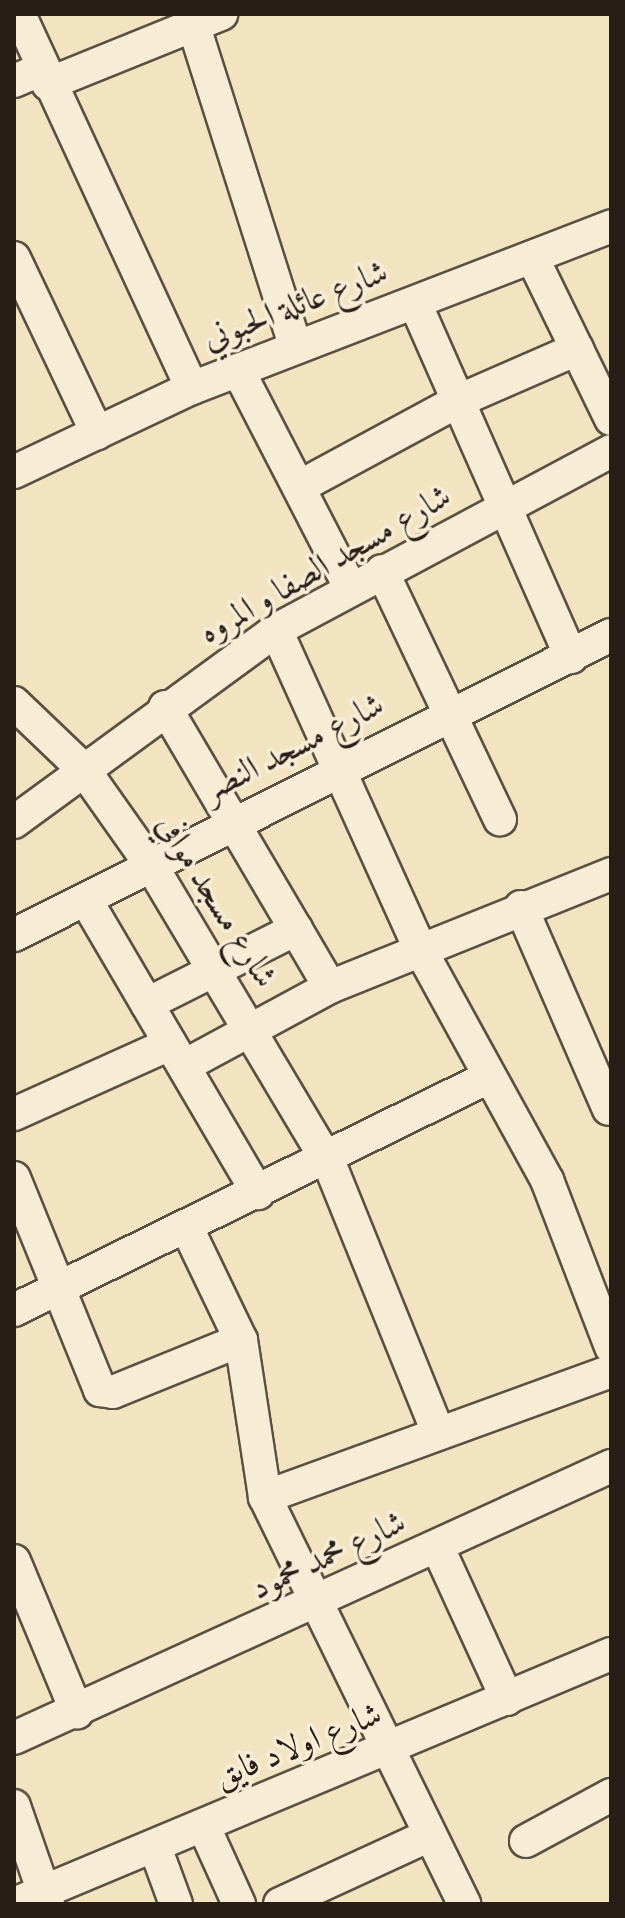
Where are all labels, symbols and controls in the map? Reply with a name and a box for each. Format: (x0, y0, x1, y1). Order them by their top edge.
street label: شارع عائلة الحبوني (198, 253, 394, 361)
street label: شارع مسجد الصفا و المروه (193, 477, 459, 655)
street label: شارع مسجد النصر (197, 686, 391, 812)
street label: شارع مسجد موافي (146, 808, 284, 996)
street label: شارع محمد محمود (245, 1503, 413, 1611)
street label: شارع اولاد فايق (210, 1695, 388, 1799)

